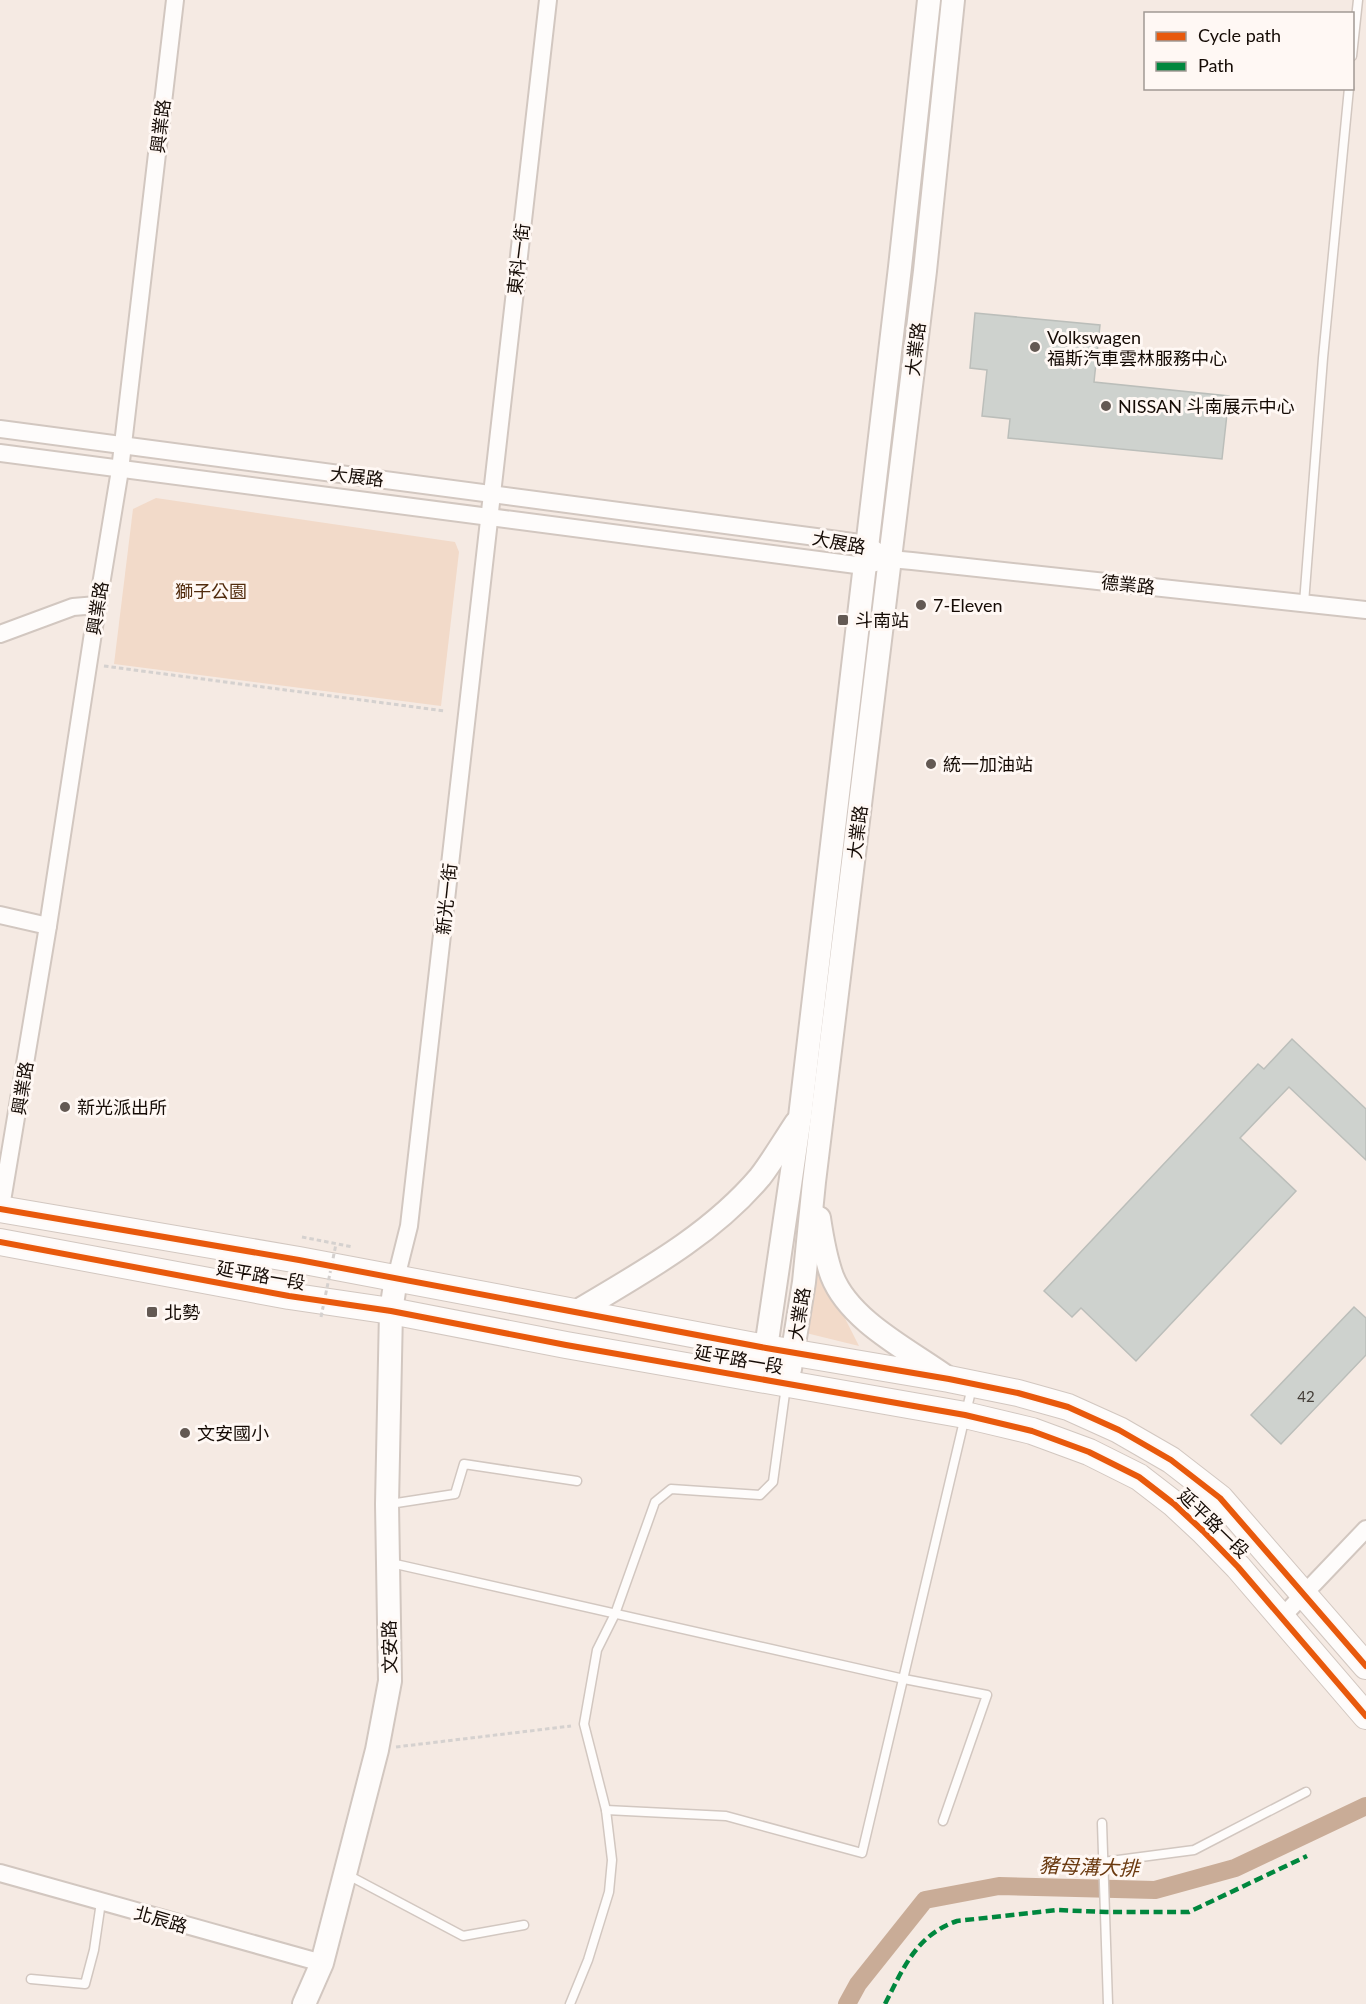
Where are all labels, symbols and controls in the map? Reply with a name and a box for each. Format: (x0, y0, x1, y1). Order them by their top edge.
legend (1144, 12, 1354, 90)
text: Cycle path (1198, 24, 1281, 46)
text: Path (1198, 54, 1234, 76)
street label: 興業路 (146, 98, 174, 154)
street label: 東科一街 (503, 222, 533, 296)
street label: 大業路 (901, 321, 929, 377)
place label: Volkswagen 福斯汽車雲林服務中心 (1047, 326, 1227, 369)
marker: Volkswagen 福斯汽車雲林服務中心 (1028, 340, 1042, 354)
place label: NISSAN 斗南展示中心 (1118, 395, 1295, 417)
marker: NISSAN 斗南展示中心 (1099, 399, 1113, 413)
street label: 大展路 (329, 462, 385, 490)
street label: 大展路 (810, 526, 868, 558)
street label: 德業路 (1100, 570, 1156, 598)
street label: 興業路 (82, 580, 112, 636)
park label: 獅子公園 (175, 580, 247, 602)
place label: 7-Eleven (933, 594, 1003, 616)
marker: 7-Eleven (914, 598, 928, 612)
place label: 斗南站 (855, 609, 909, 631)
marker: 斗南站 (836, 613, 850, 627)
place label: 統一加油站 (943, 753, 1033, 775)
marker: 統一加油站 (924, 757, 938, 771)
street label: 大業路 (843, 804, 871, 860)
street label: 新光一街 (431, 862, 461, 936)
street label: 興業路 (7, 1060, 37, 1116)
place label: 新光派出所 (77, 1096, 167, 1118)
marker: 新光派出所 (58, 1100, 72, 1114)
street label: 延平路一段 (215, 1256, 307, 1294)
street label: 大業路 (784, 1286, 814, 1342)
place label: 北勢 (164, 1301, 200, 1323)
marker: 北勢 (145, 1305, 159, 1319)
street label: 延平路一段 (693, 1340, 785, 1378)
house number: 42 (1297, 1387, 1315, 1405)
place label: 文安國小 (197, 1422, 269, 1444)
marker: 文安國小 (178, 1426, 192, 1440)
street label: 延平路一段 (1174, 1484, 1254, 1562)
street label: 文安路 (378, 1620, 400, 1674)
water label: 豬母溝大排 (1039, 1852, 1142, 1880)
street label: 北辰路 (132, 1901, 190, 1937)

